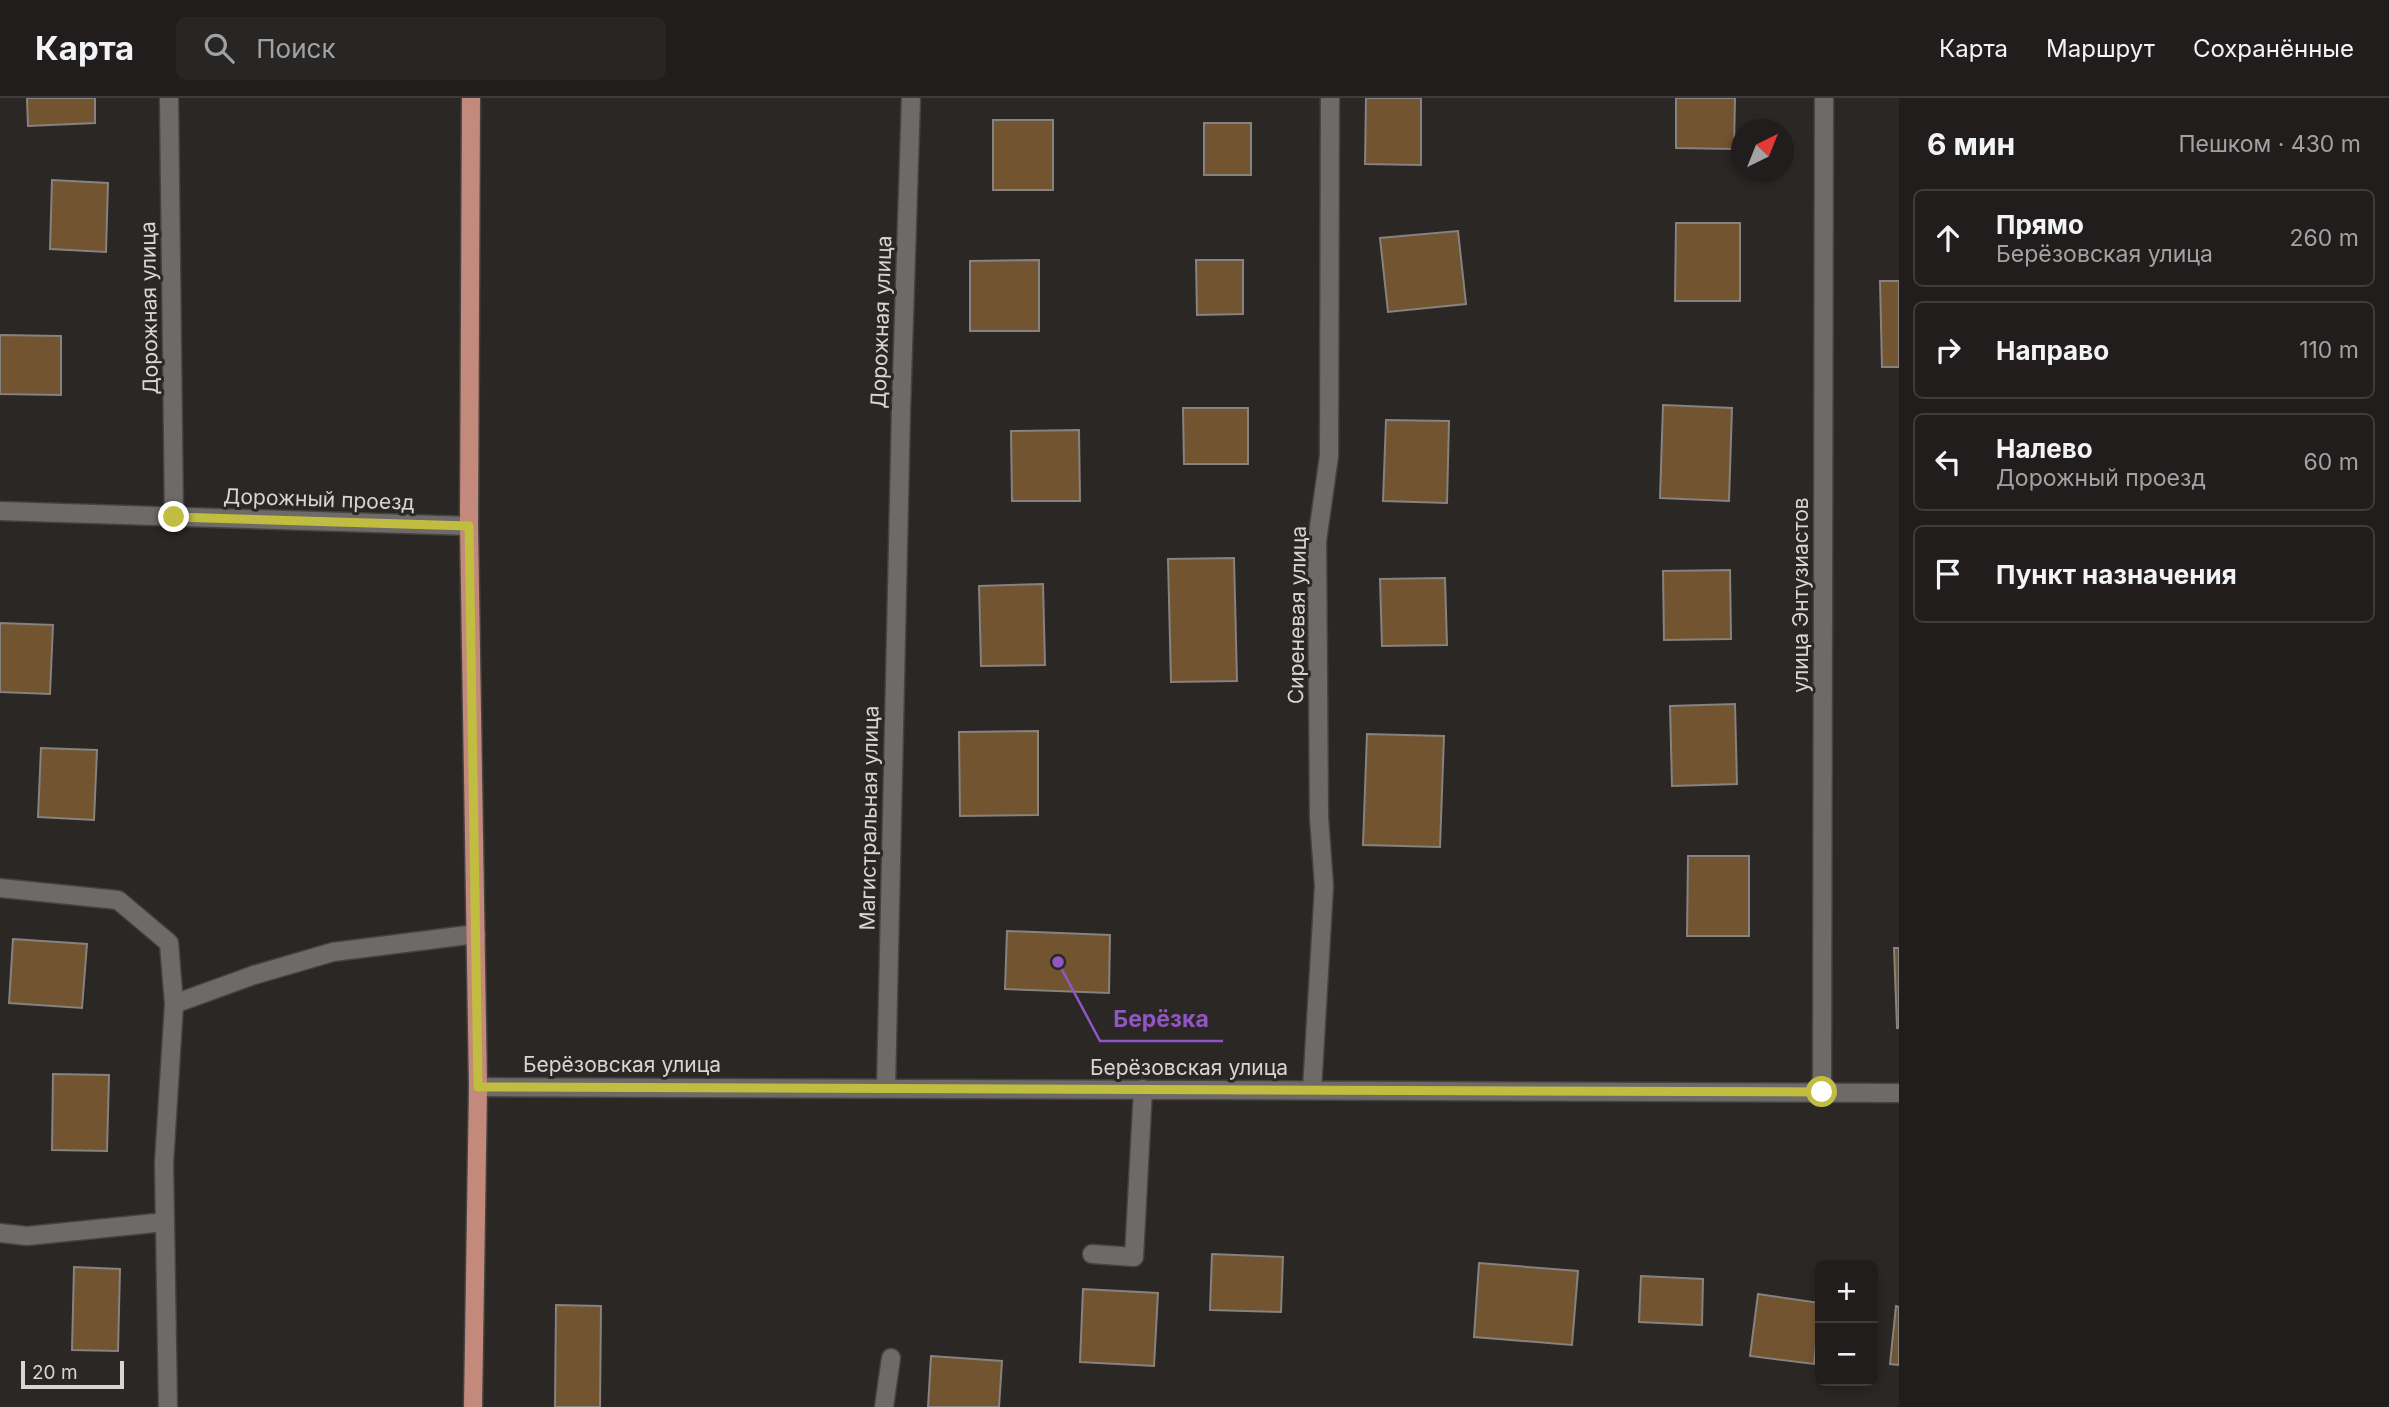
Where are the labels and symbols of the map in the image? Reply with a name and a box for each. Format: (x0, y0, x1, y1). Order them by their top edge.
north arrow (1731, 119, 1794, 182)
street label: Дорожная улица (135, 221, 163, 395)
street label: Дорожная улица (865, 235, 897, 409)
street label: Дорожный проезд (223, 483, 415, 515)
street label: улица Энтузиастов (1788, 497, 1813, 693)
route end (158, 501, 189, 532)
street label: Сиреневая улица (1283, 526, 1311, 704)
street label: Магистральная улица (855, 705, 883, 931)
callout: Берёзка (1100, 997, 1223, 1041)
text: Берёзка (1113, 1005, 1209, 1033)
street label: Берёзовская улица (523, 1052, 721, 1077)
street label: Берёзовская улица (1090, 1055, 1288, 1080)
route start (1806, 1076, 1837, 1107)
scale bar (21, 1358, 124, 1390)

